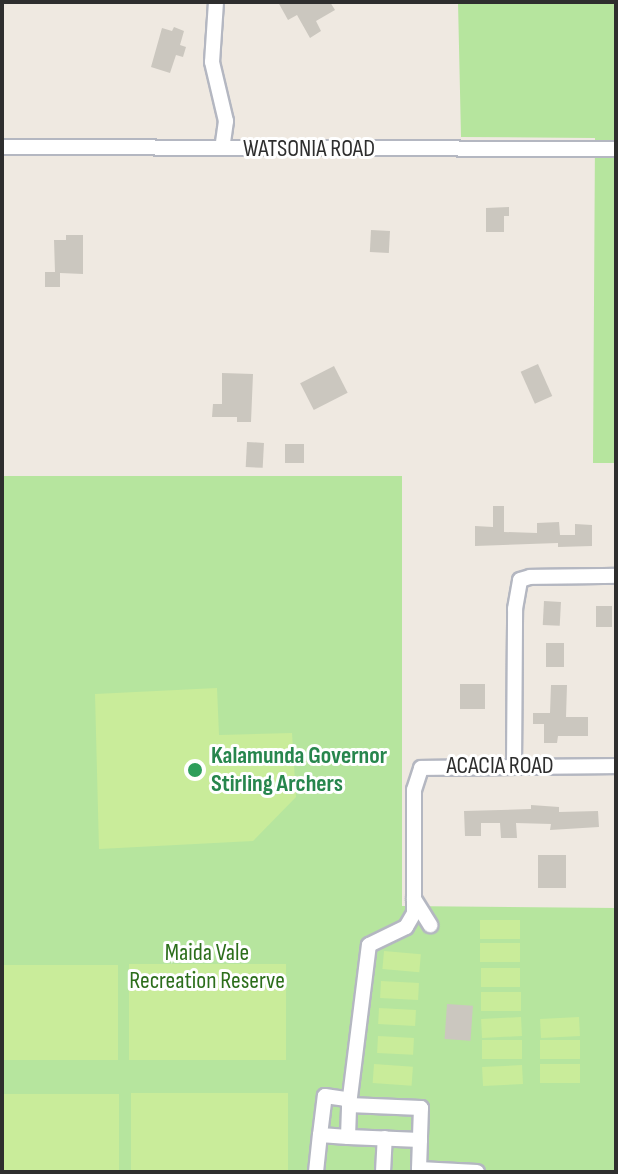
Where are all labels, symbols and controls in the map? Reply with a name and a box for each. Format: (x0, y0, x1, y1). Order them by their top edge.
street label: WATSONIA ROAD (243, 135, 375, 163)
place label: Kalamunda Governor Stirling Archers (211, 742, 387, 798)
street label: ACACIA ROAD (446, 752, 554, 780)
marker: Kalamunda Governor Stirling Archers (186, 761, 204, 779)
park label: Maida Vale Recreation Reserve (129, 939, 285, 995)

